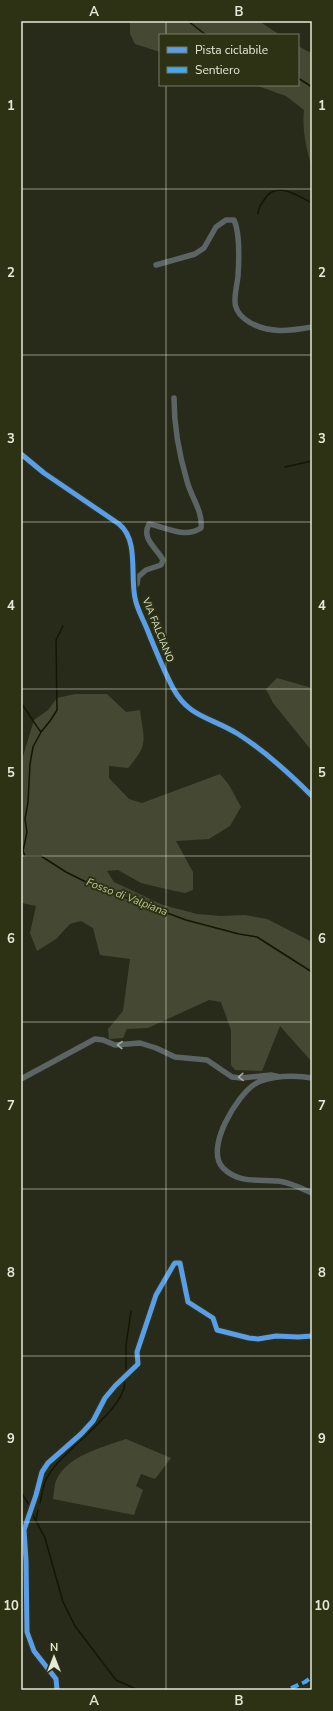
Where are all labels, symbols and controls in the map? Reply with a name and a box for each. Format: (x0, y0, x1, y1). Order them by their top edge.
text: A (89, 3, 99, 21)
text: B (235, 3, 244, 21)
legend (159, 34, 299, 86)
text: Pista ciclabile (195, 42, 268, 58)
text: Sentiero (195, 62, 240, 78)
text: 1 (7, 97, 15, 115)
text: 1 (318, 97, 326, 115)
text: 2 (7, 264, 15, 282)
text: 2 (318, 264, 326, 282)
text: 3 (7, 430, 15, 448)
text: 3 (318, 430, 326, 448)
street label: VIA FALCIANO (138, 595, 177, 665)
text: 4 (7, 597, 15, 615)
text: 4 (318, 597, 326, 615)
text: 5 (7, 764, 15, 782)
text: 5 (318, 764, 326, 782)
water label: Fosso di Valpiana (84, 875, 170, 919)
text: 6 (7, 930, 15, 948)
text: 6 (318, 930, 326, 948)
one-way arrow (117, 1041, 123, 1049)
one-way arrow (238, 1073, 244, 1081)
text: 7 (7, 1097, 15, 1115)
text: 7 (318, 1097, 326, 1115)
text: 8 (7, 1264, 15, 1282)
text: 8 (318, 1264, 326, 1282)
text: 9 (7, 1430, 15, 1448)
text: 9 (318, 1430, 326, 1448)
text: 10 (3, 1597, 19, 1615)
text: 10 (314, 1597, 330, 1615)
north arrow (34, 1637, 74, 1677)
text: N (50, 1640, 58, 1655)
text: A (89, 1692, 99, 1710)
text: B (235, 1692, 244, 1710)

